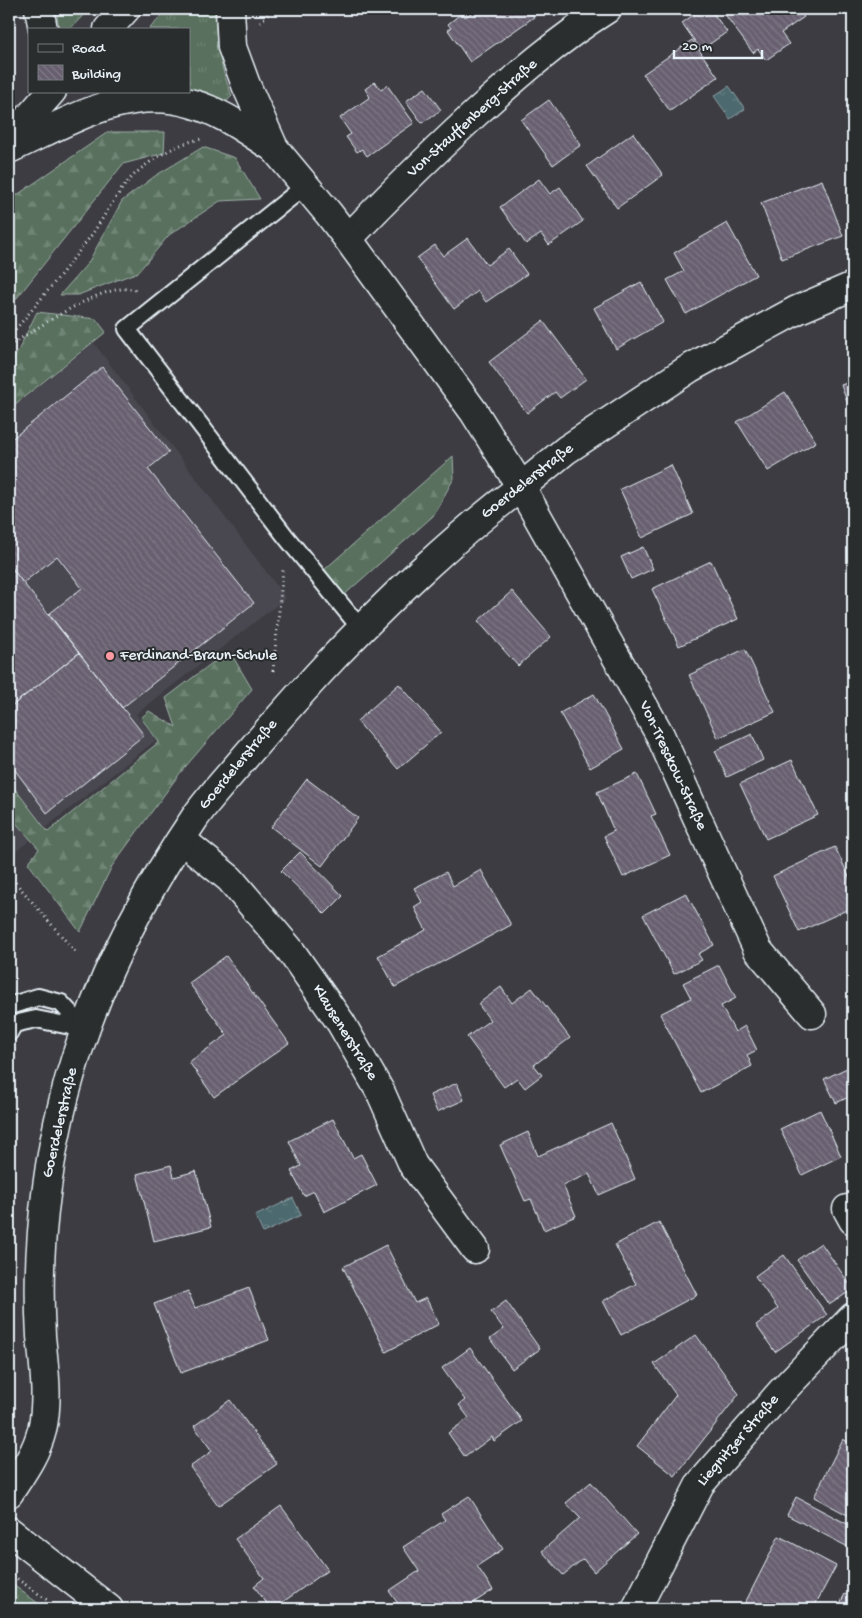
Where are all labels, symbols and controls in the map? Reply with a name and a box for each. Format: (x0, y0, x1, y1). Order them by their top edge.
legend (28, 28, 190, 92)
scale bar (674, 28, 762, 60)
text: 20 m (682, 38, 712, 56)
text: Road (72, 40, 106, 58)
street label: Von-Stauffenberg-Straße (403, 55, 543, 183)
text: Building (71, 66, 121, 84)
street label: Goerdelerstraße (478, 439, 579, 524)
place label: Ferdinand-Braun-Schule (119, 647, 278, 666)
marker: Ferdinand-Braun-Schule (104, 650, 116, 662)
street label: Von-Tresckow-Straße (633, 697, 711, 834)
street label: Goerdelerstraße (196, 715, 283, 814)
street label: Klausenerstraße (307, 982, 381, 1085)
street label: Goerdelerstraße (39, 1065, 83, 1180)
street label: Liegnitzer Straße (694, 1391, 785, 1491)

